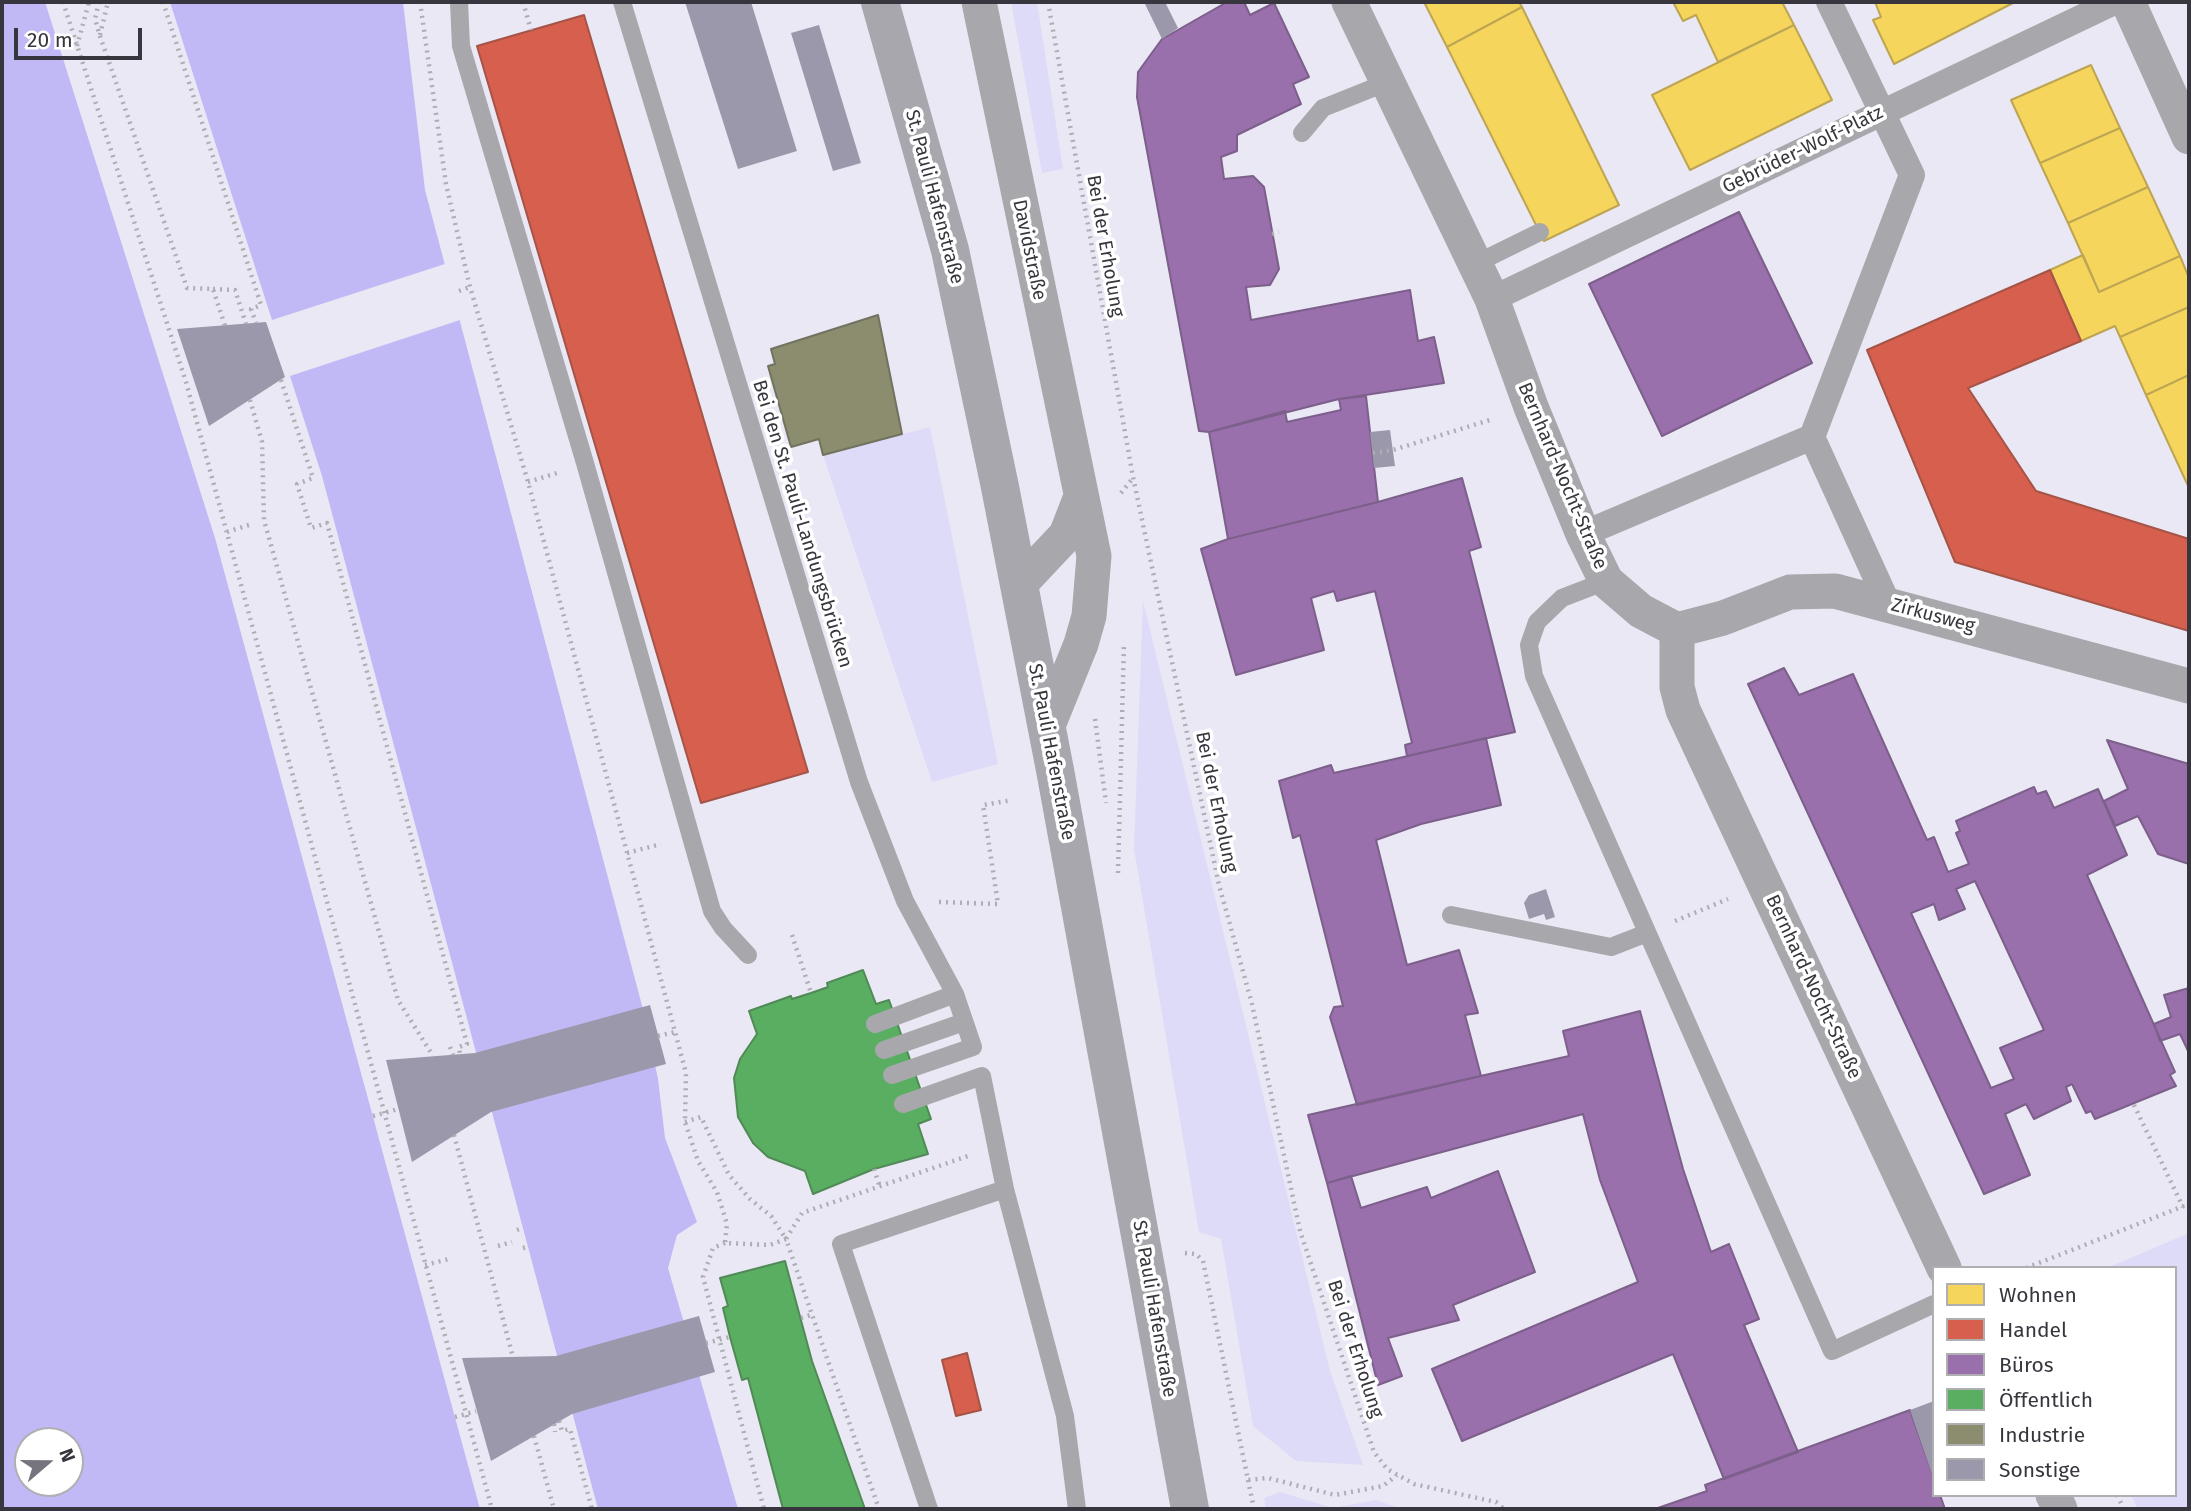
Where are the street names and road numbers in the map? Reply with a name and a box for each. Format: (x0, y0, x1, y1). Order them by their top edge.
street label: Gebrüder-Wolf-Platz (1719, 101, 1887, 199)
street label: St. Pauli Hafenstraße (900, 107, 968, 287)
street label: Bei der Erholung (1081, 173, 1129, 319)
street label: Davidstraße (1007, 197, 1051, 303)
street label: Bei den St. Pauli-Landungsbrücken (747, 377, 857, 671)
street label: Bernhard-Nocht-Straße (1512, 379, 1612, 573)
street label: Zirkusweg (1889, 594, 1977, 638)
street label: St. Pauli Hafenstraße (1023, 662, 1079, 842)
street label: Bei der Erholung (1190, 729, 1242, 875)
street label: Bernhard-Nocht-Straße (1760, 891, 1866, 1083)
street label: St. Pauli Hafenstraße (1127, 1219, 1181, 1399)
street label: Bei der Erholung (1322, 1277, 1388, 1421)

